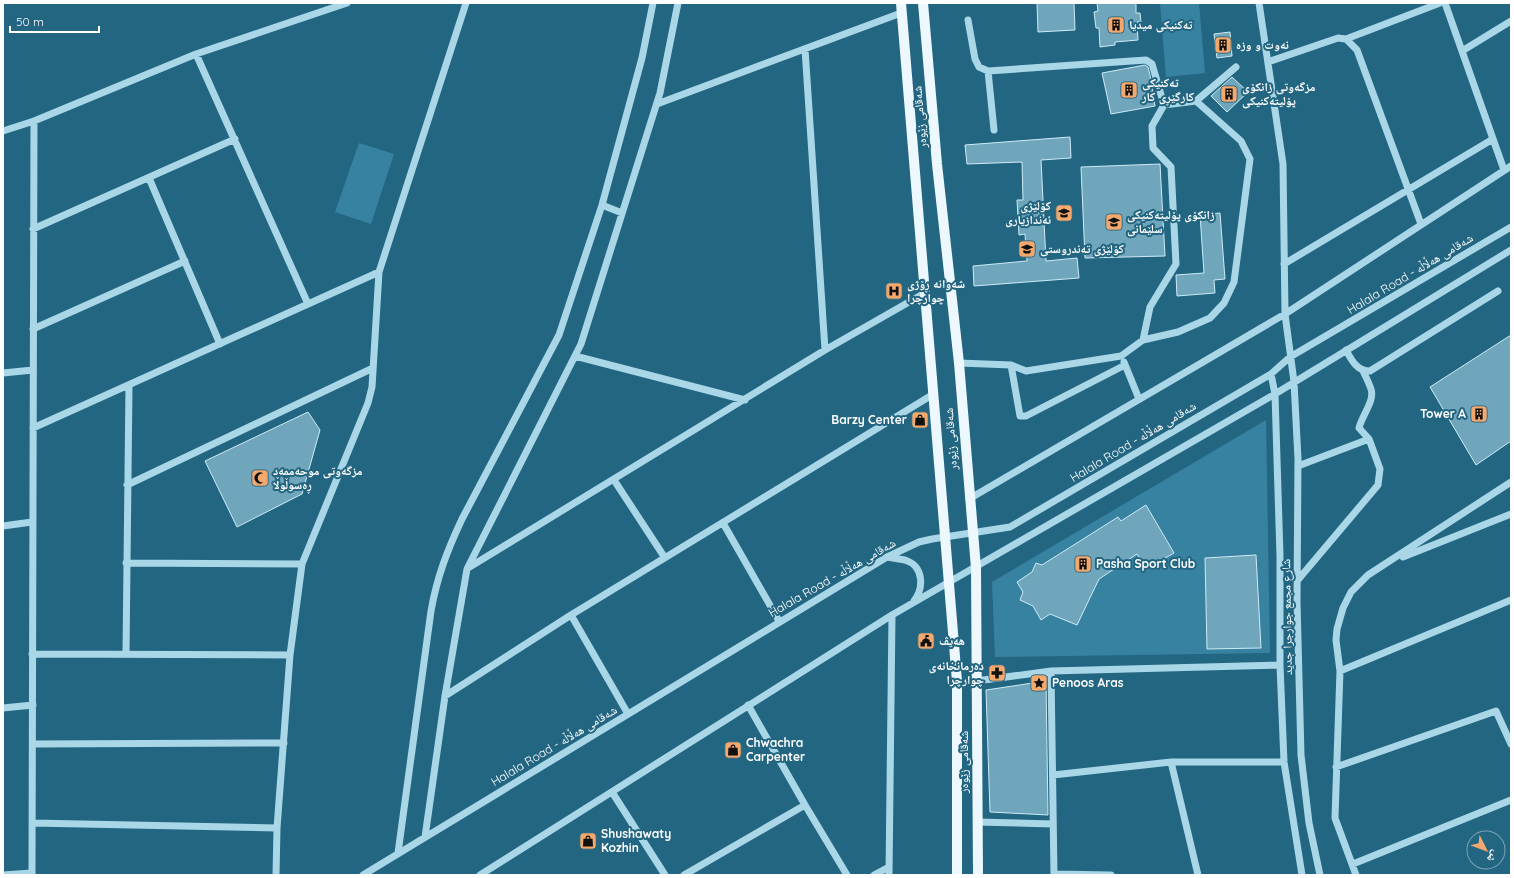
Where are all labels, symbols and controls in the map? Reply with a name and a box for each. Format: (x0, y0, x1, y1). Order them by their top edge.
scale bar (10, 8, 99, 34)
text: 50 m (16, 14, 44, 29)
building icon: تەکنیکی میدیا (1106, 15, 1126, 35)
place label: تەکنیکی میدیا (1129, 17, 1193, 33)
building icon: نەوت و وزە (1213, 35, 1233, 55)
place label: نەوت و وزە (1236, 37, 1289, 52)
place label: تەکنیکی کارگێڕی کار (1141, 75, 1195, 106)
place label: مزگەوتی زانکۆی پۆلیتەکنیکی (1242, 79, 1316, 109)
building icon: تەکنیکی کارگێڕی کار (1119, 80, 1139, 100)
building icon: مزگەوتی زانکۆی پۆلیتەکنیکی (1219, 84, 1239, 104)
street label: شەقامی زێوەر (909, 85, 930, 150)
place label: کۆلێژی ئەندازیاری (1005, 198, 1052, 228)
school or university icon: کۆلێژی ئەندازیاری (1054, 203, 1074, 223)
place label: زانکۆی پۆلیتەکنیکی سلێمانی (1127, 207, 1215, 237)
school or university icon: زانکۆی پۆلیتەکنیکی سلێمانی (1104, 212, 1124, 232)
street label: Halala Road - شەقامی هەڵاڵە (1344, 230, 1476, 317)
school or university icon: کۆلێژی تەندروستی (1017, 239, 1037, 259)
place label: کۆلێژی تەندروستی (1040, 241, 1125, 257)
place label: شەوانە ڕۆژی چوارچرا (907, 276, 965, 305)
hospital icon: شەوانە ڕۆژی چوارچرا (884, 281, 904, 301)
street label: Halala Road - شەقامی هەڵاڵە (1067, 398, 1199, 485)
building icon: Tower A (1469, 404, 1489, 424)
place label: Tower A (1420, 406, 1466, 421)
street label: شەقامی زێوەر (941, 407, 960, 472)
shop icon: Barzy Center (910, 410, 930, 430)
place label: Barzy Center (831, 412, 907, 427)
place label: مزگەوتی موحەممەد ڕەسوڵوڵا (273, 463, 363, 494)
mosque icon: مزگەوتی موحەممەد ڕەسوڵوڵا (250, 468, 270, 488)
street label: Halala Road - شەقامی هەڵاڵە (765, 535, 898, 620)
building icon: Pasha Sport Club (1073, 554, 1093, 574)
place label: Pasha Sport Club (1096, 556, 1196, 571)
street label: شارع مجمع جوارجرا جديد (1278, 559, 1296, 675)
public building icon: ھەیڤ (916, 631, 936, 651)
place label: ھەیڤ (939, 633, 965, 648)
place label: دەرمانخانەی چوارچرا (929, 658, 984, 687)
pharmacy icon: دەرمانخانەی چوارچرا (987, 663, 1007, 683)
place icon: Penoos Aras (1029, 673, 1049, 693)
place label: Penoos Aras (1052, 675, 1124, 690)
street label: Halala Road - شەقامی هەڵاڵە (488, 702, 620, 789)
street label: شەقامی زێوەر (956, 731, 971, 794)
place label: Chwachra Carpenter (746, 735, 805, 764)
shop icon: Chwachra Carpenter (723, 740, 743, 760)
place label: Shushawaty Kozhin (601, 826, 671, 855)
north arrow (1466, 830, 1506, 870)
shop icon: Shushawaty Kozhin (578, 831, 598, 851)
text: ش (1483, 847, 1503, 866)

